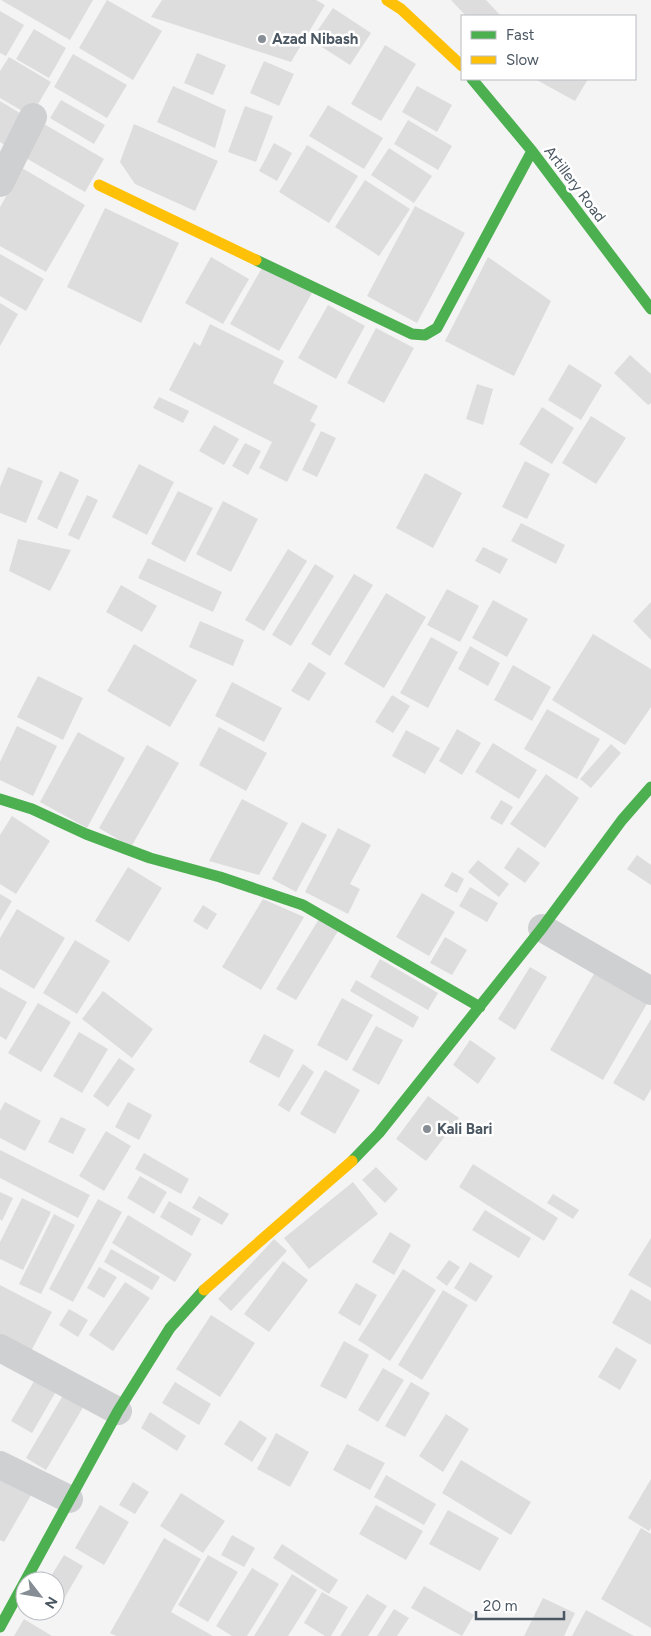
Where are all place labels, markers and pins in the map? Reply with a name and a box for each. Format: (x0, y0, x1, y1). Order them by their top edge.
place label: Azad Nibash (272, 30, 358, 48)
marker: Azad Nibash (256, 33, 268, 45)
place label: Kali Bari (437, 1120, 493, 1138)
marker: Kali Bari (421, 1123, 433, 1135)

